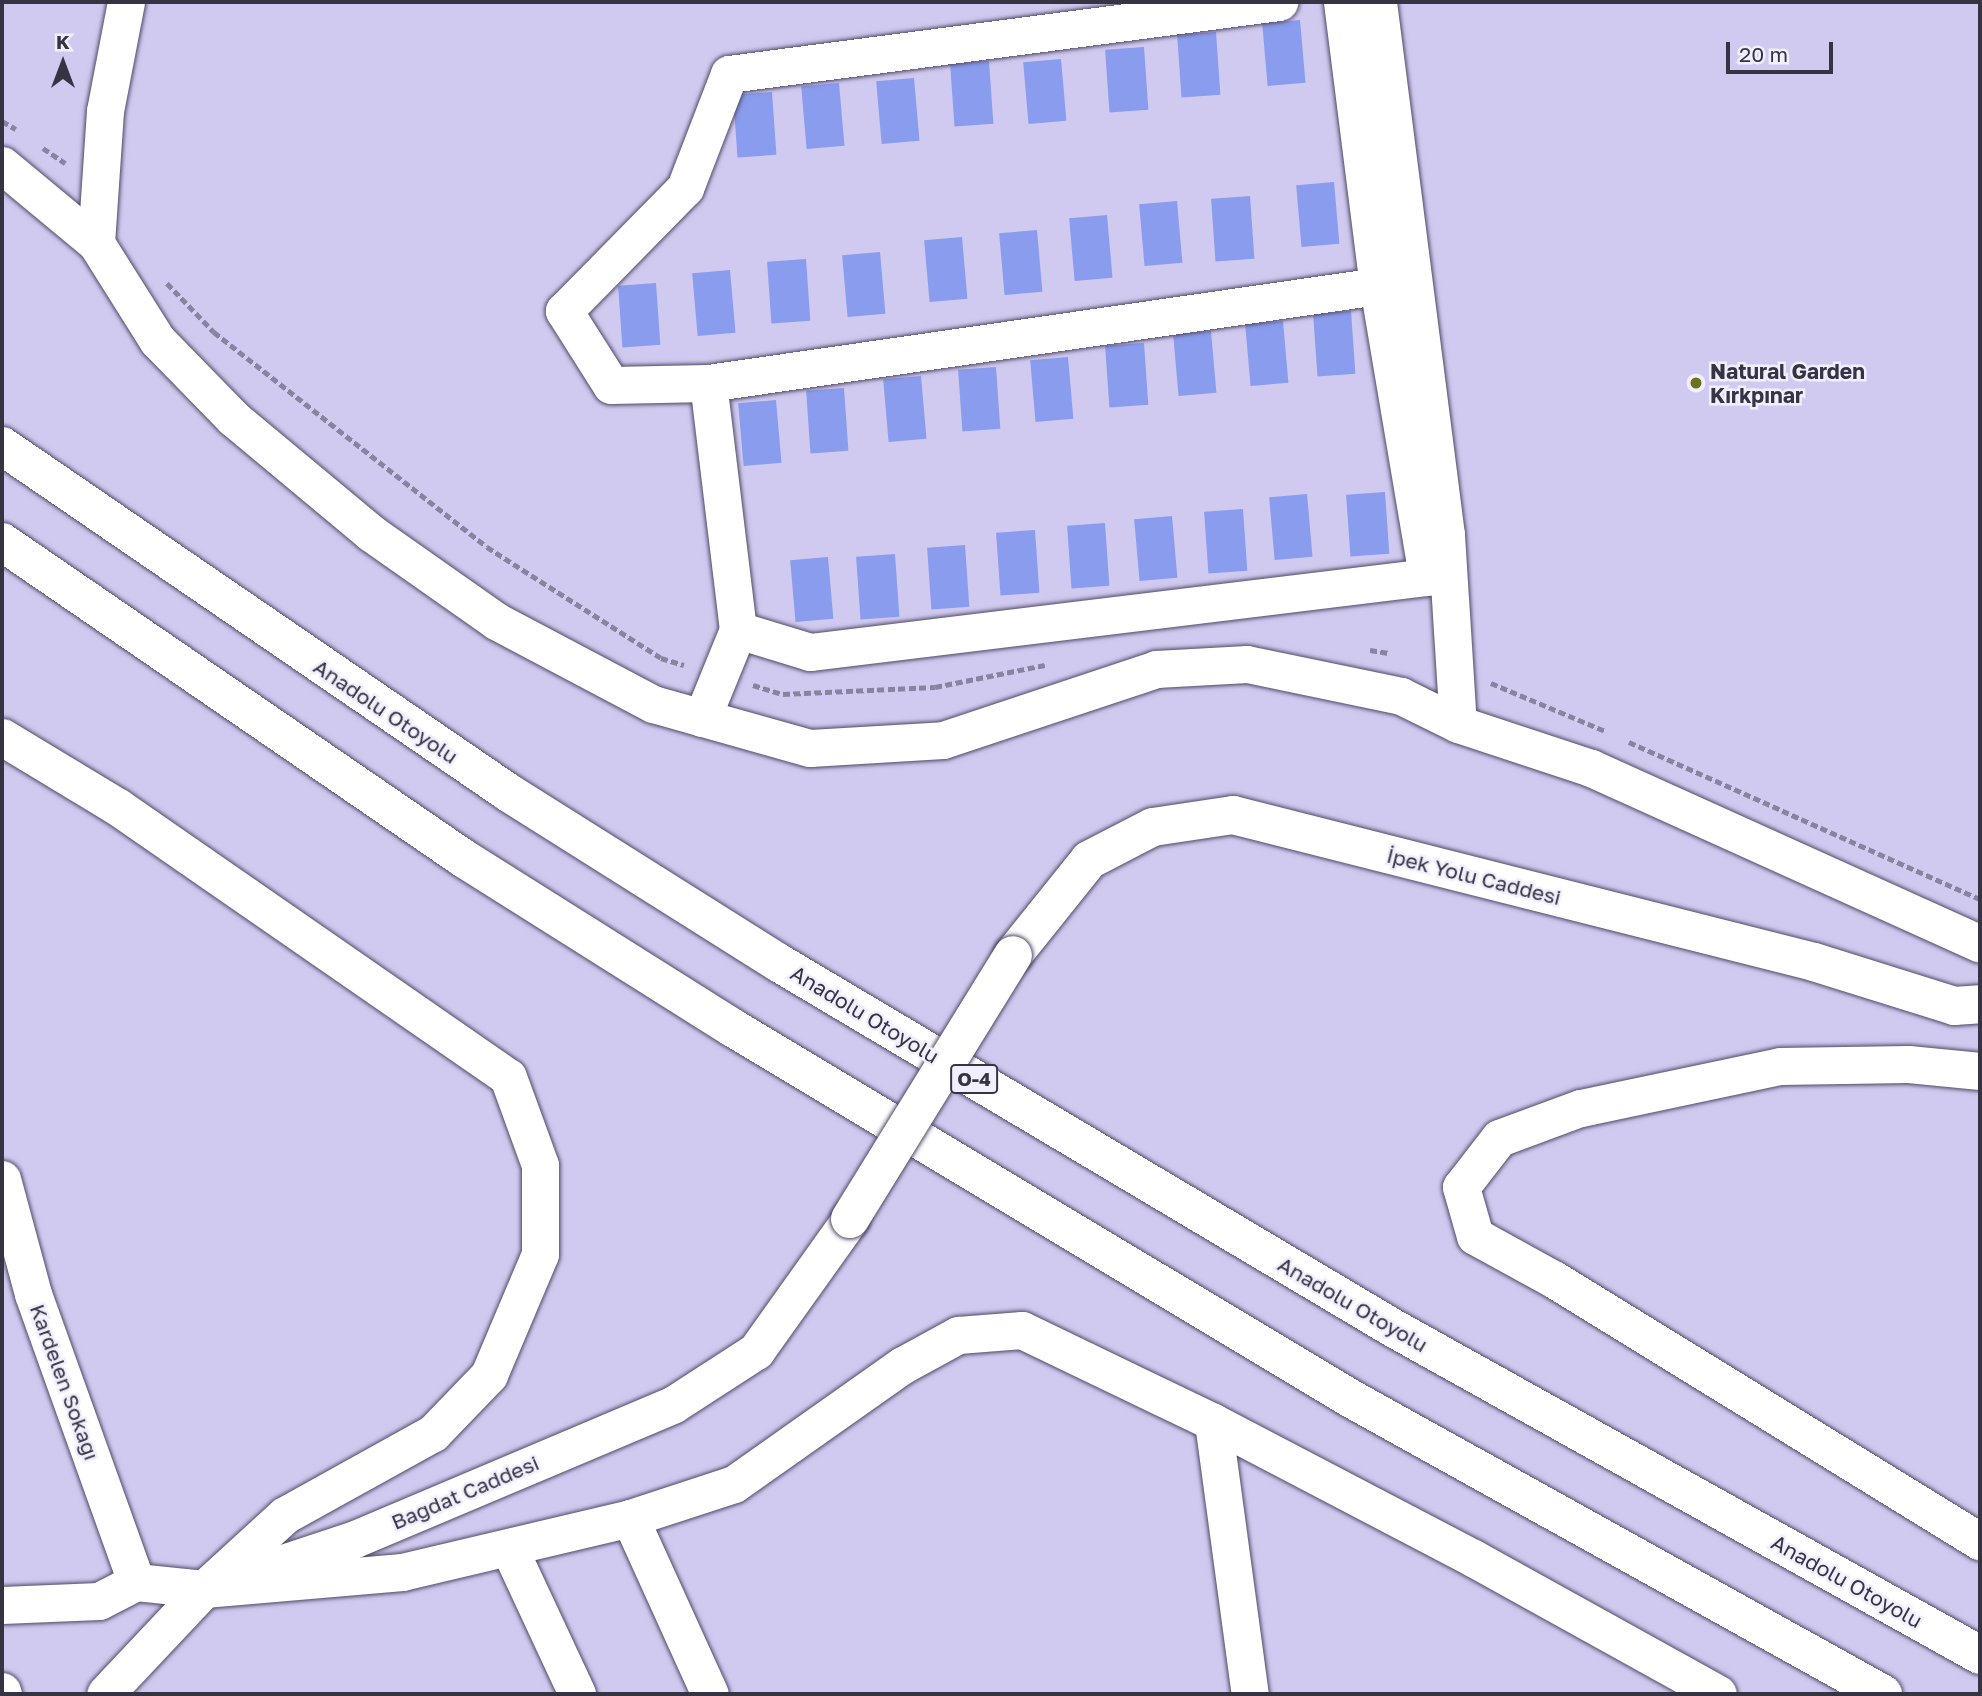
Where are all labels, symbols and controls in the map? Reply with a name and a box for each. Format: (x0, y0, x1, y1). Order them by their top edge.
north arrow (28, 28, 98, 98)
scale bar (1730, 28, 1837, 72)
text: K (56, 30, 70, 53)
text: 20 m (1739, 41, 1788, 67)
place label: Natural Garden Kırkpınar (1710, 358, 1865, 408)
marker: Natural Garden Kırkpınar (1688, 375, 1704, 391)
street label: Anadolu Otoyolu (309, 653, 463, 769)
street label: İpek Yolu Caddesi (1384, 842, 1564, 910)
street label: Anadolu Otoyolu (786, 960, 944, 1068)
road number: O-4 (950, 1064, 998, 1094)
street label: Anadolu Otoyolu (1274, 1251, 1432, 1357)
street label: Kardelen Sokağı (25, 1301, 105, 1463)
street label: Bağdat Caddesi (387, 1450, 543, 1534)
street label: Anadolu Otoyolu (1767, 1529, 1927, 1633)

